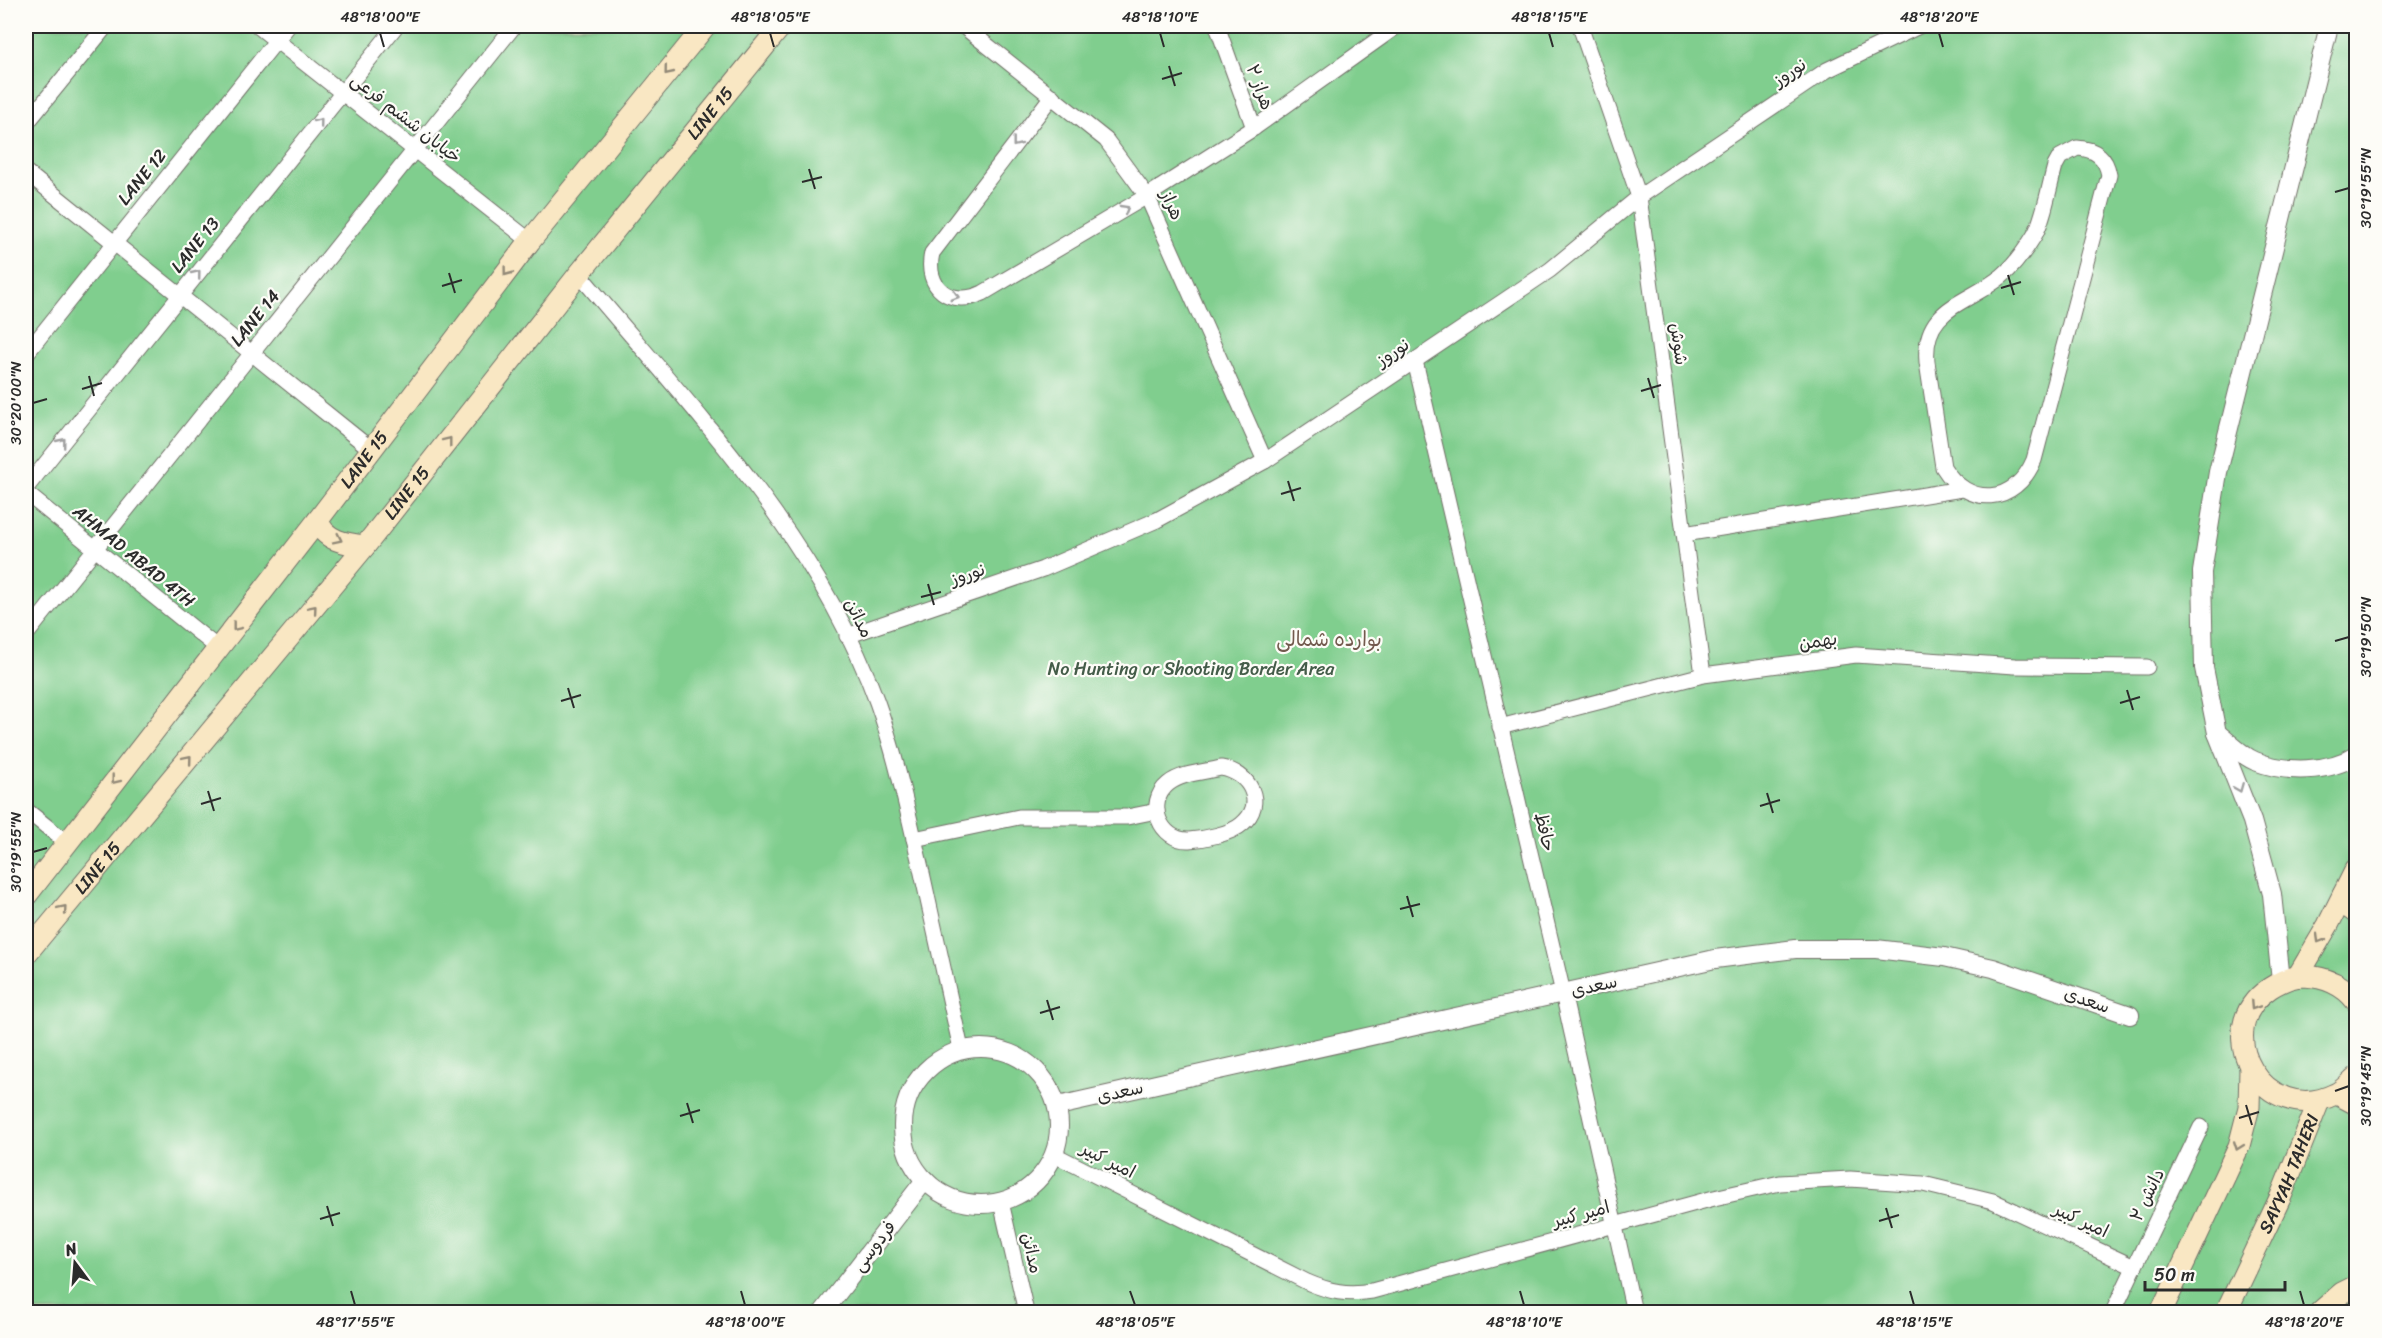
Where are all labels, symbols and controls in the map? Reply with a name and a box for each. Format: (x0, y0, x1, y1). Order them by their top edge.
text: 48°18'00"E (340, 4, 421, 30)
text: 48°18'05"E (730, 4, 811, 30)
text: 48°18'10"E (1122, 4, 1200, 30)
text: 48°18'15"E (1511, 4, 1589, 30)
text: 48°18'20"E (1900, 4, 1980, 30)
street label: نوروز (1764, 49, 1814, 97)
street label: هراز ۲ (1237, 59, 1283, 115)
street label: خیابان ششم فرعی (344, 64, 468, 172)
one-way arrow (665, 64, 676, 75)
street label: LINE 15 (678, 79, 742, 147)
one-way arrow (311, 117, 322, 128)
one-way arrow (1013, 136, 1024, 147)
street label: LANE 12 (109, 141, 175, 213)
text: 30°19'55"N (2353, 147, 2379, 228)
street label: هراز (1150, 183, 1193, 226)
one-way arrow (1119, 205, 1129, 216)
street label: LANE 13 (162, 210, 228, 280)
one-way arrow (503, 265, 514, 276)
one-way arrow (189, 270, 200, 281)
street label: LANE 14 (222, 282, 288, 354)
one-way arrow (950, 289, 960, 302)
street label: شوش (1660, 321, 1698, 367)
street label: نوروز (1367, 329, 1417, 377)
text: 30°20'00"N (3, 361, 29, 445)
street label: LANE 15 (331, 423, 397, 496)
one-way arrow (440, 436, 451, 447)
one-way arrow (55, 438, 66, 449)
street label: LINE 15 (375, 459, 438, 527)
street label: AHMAD ABAD 4TH (65, 496, 203, 616)
one-way arrow (331, 532, 342, 544)
street label: نوروز (944, 553, 990, 596)
street label: مدائن (835, 592, 883, 644)
text: 30°19'50"N (2353, 596, 2379, 677)
one-way arrow (305, 605, 316, 616)
one-way arrow (232, 621, 243, 632)
district label: بوارده شمالی (1276, 622, 1382, 657)
street label: بهمن (1797, 622, 1839, 660)
park label: No Hunting or Shooting Border Area (1048, 653, 1335, 685)
one-way arrow (180, 755, 191, 766)
one-way arrow (111, 774, 122, 785)
one-way arrow (2231, 782, 2244, 792)
street label: حافظ (1525, 809, 1565, 855)
text: 30°19'55"N (3, 811, 29, 892)
street label: LINE 15 (66, 834, 130, 902)
one-way arrow (56, 905, 67, 916)
one-way arrow (2315, 933, 2327, 943)
street label: سعدی (1568, 965, 1620, 1007)
street label: سعدی (2060, 977, 2114, 1023)
one-way arrow (2250, 999, 2261, 1010)
text: 30°19'45"N (2353, 1045, 2379, 1126)
street label: سعدی (1094, 1071, 1146, 1113)
street label: SAYYAH TAHERI (2249, 1108, 2328, 1239)
street label: امیر کبیر (1073, 1132, 1141, 1188)
one-way arrow (2232, 1141, 2245, 1151)
street label: دانش ۲ (2120, 1163, 2174, 1227)
street label: امیر کبیر (1547, 1191, 1613, 1238)
street label: امیر کبیر (2046, 1192, 2114, 1247)
street label: فردوسی (843, 1213, 905, 1279)
street label: مدائن (1012, 1229, 1052, 1277)
north arrow (45, 1233, 105, 1293)
text: N (61, 1233, 81, 1265)
scale bar (2145, 1254, 2284, 1292)
text: 50 m (2154, 1259, 2195, 1291)
text: 48°17'55"E (316, 1309, 396, 1335)
text: 48°18'00"E (705, 1309, 786, 1335)
text: 48°18'05"E (1095, 1309, 1176, 1335)
text: 48°18'10"E (1486, 1309, 1564, 1335)
text: 48°18'15"E (1876, 1309, 1954, 1335)
text: 48°18'20"E (2265, 1309, 2345, 1335)

